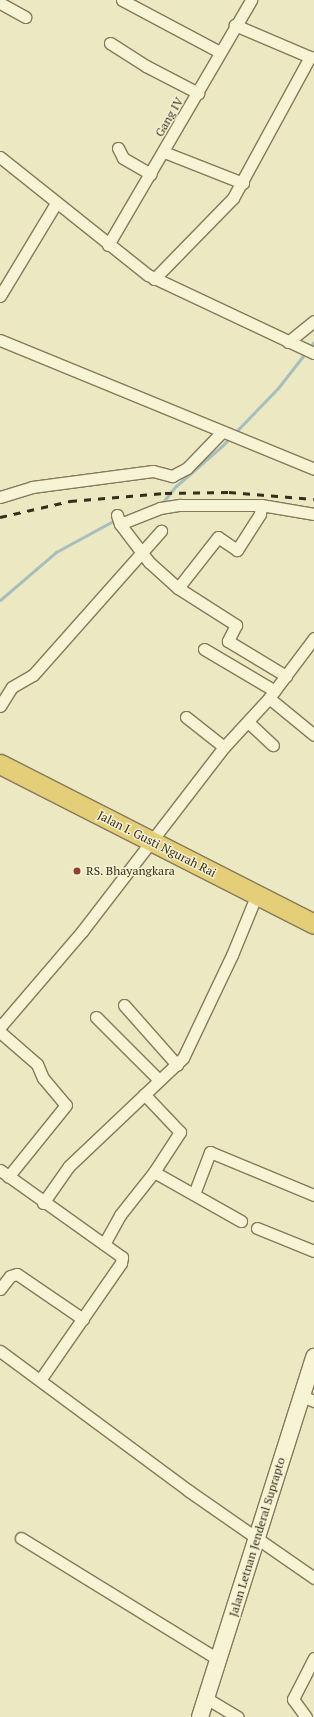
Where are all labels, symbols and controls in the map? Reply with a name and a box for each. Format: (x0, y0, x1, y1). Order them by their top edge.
street label: Gang IV (152, 95, 186, 139)
street label: Jalan I. Gusti Ngurah Rai (95, 808, 219, 880)
place label: RS. Bhayangkara (86, 864, 175, 878)
marker: RS. Bhayangkara (71, 865, 83, 877)
street label: Jalan Letnan Jenderal Suprapto (226, 1456, 288, 1618)

